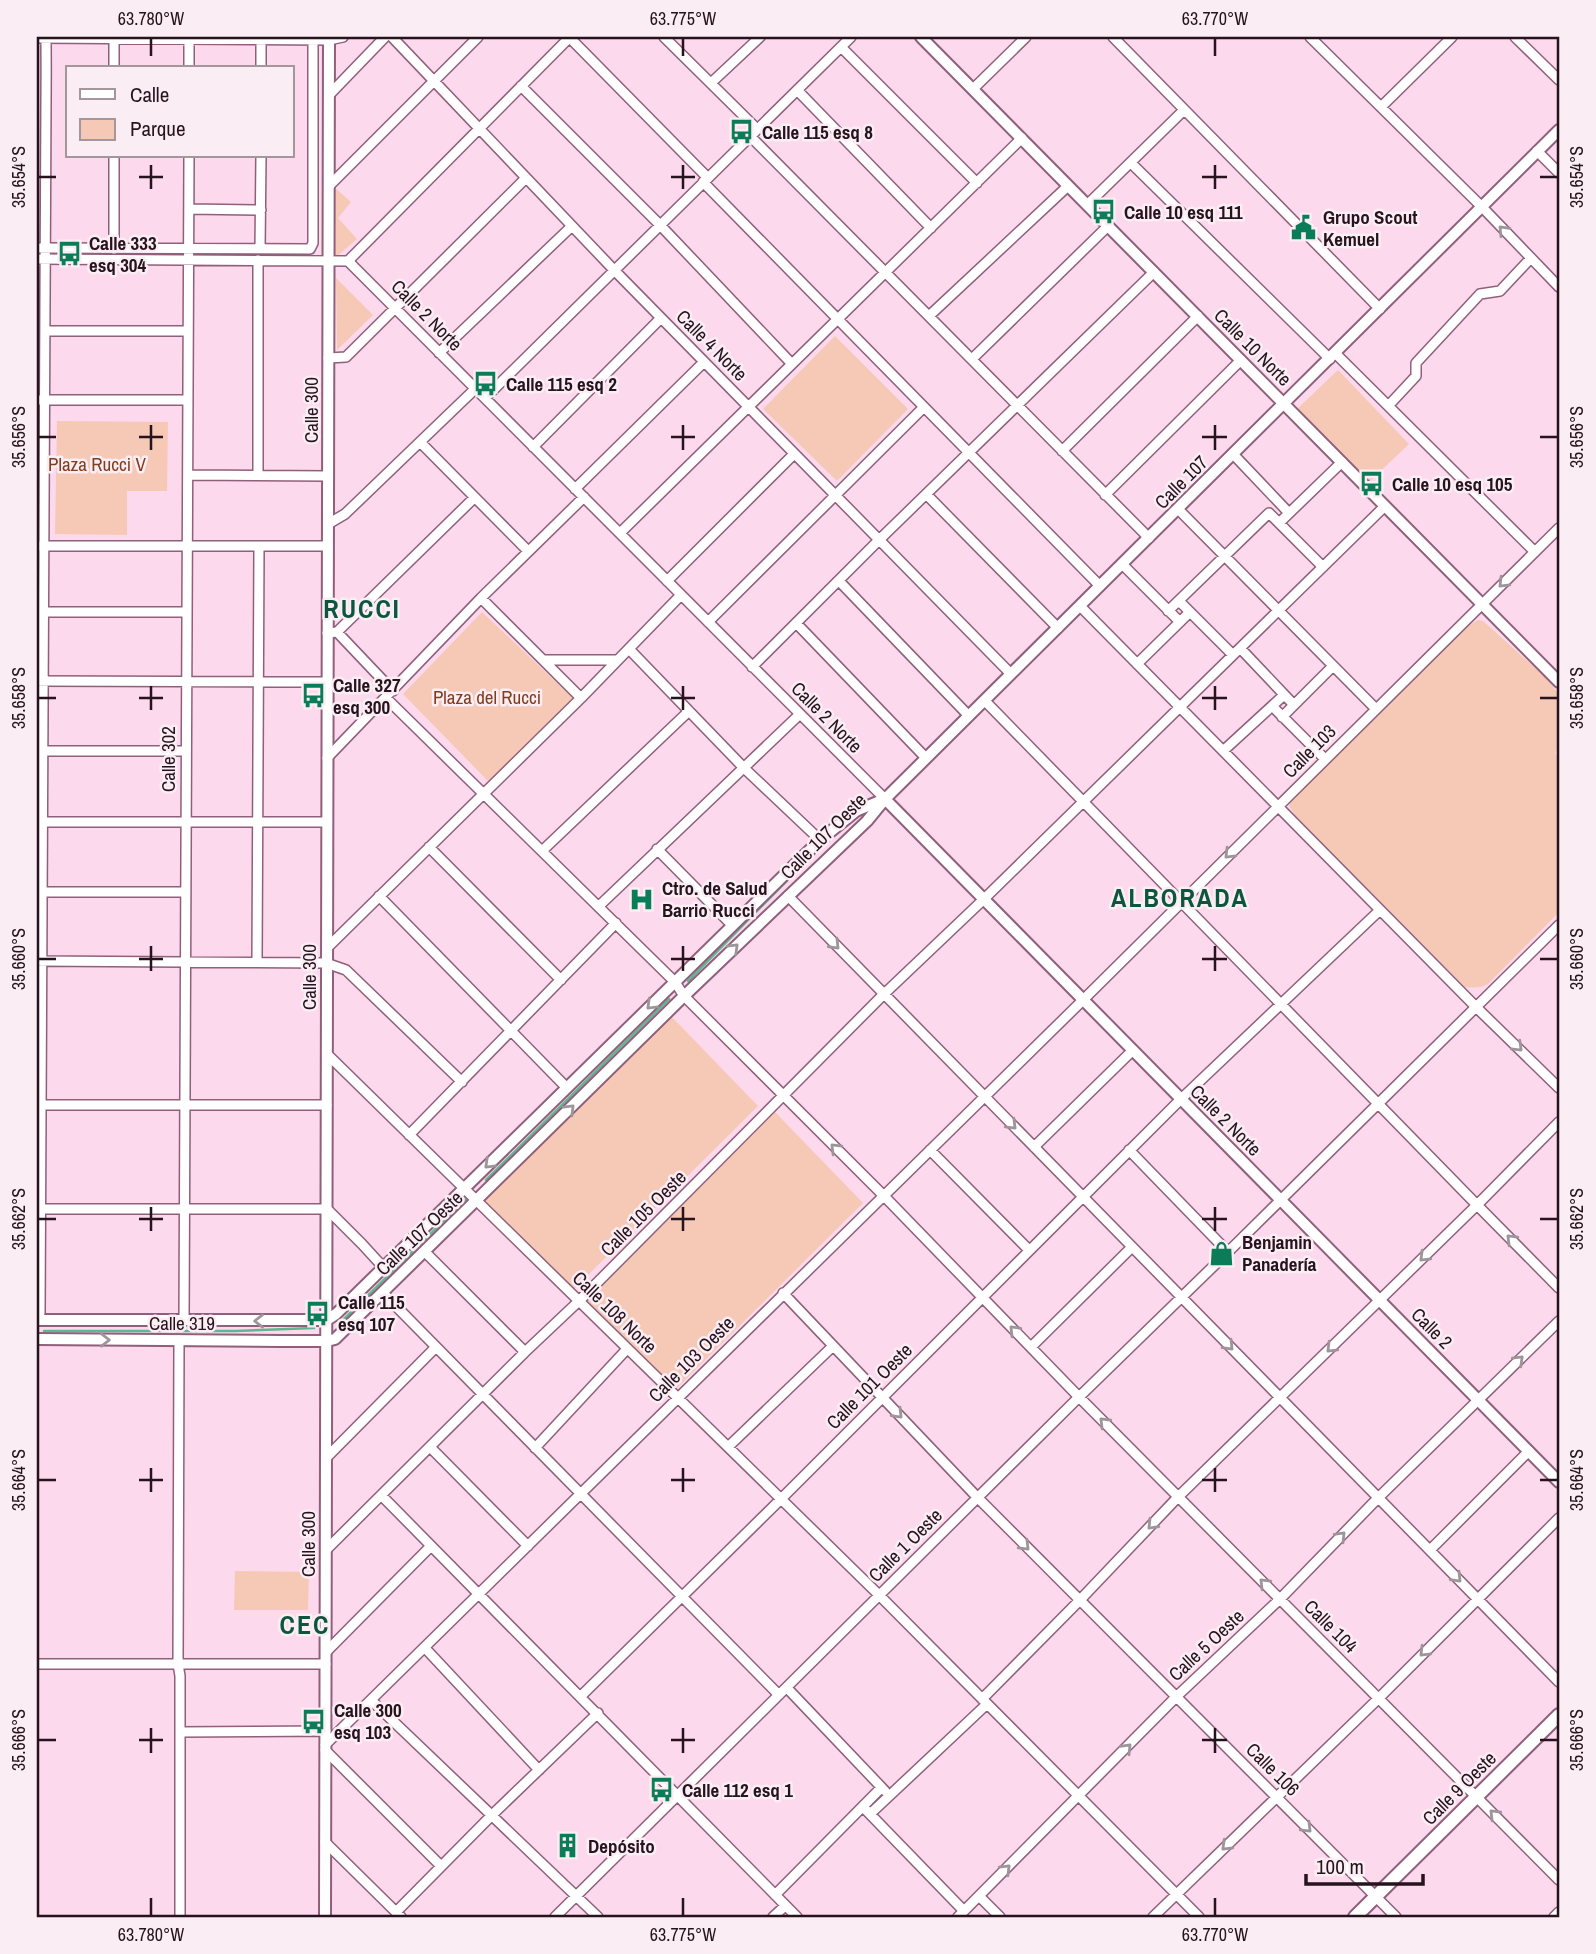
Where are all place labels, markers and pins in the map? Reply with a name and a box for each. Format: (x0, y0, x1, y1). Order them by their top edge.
bus stop icon: Calle 115 esq 8 (728, 118, 756, 146)
place label: Calle 115 esq 8 (762, 119, 873, 145)
bus stop icon: Calle 10 esq 111 (1090, 198, 1118, 226)
place label: Calle 10 esq 111 (1124, 199, 1243, 225)
place label: Grupo Scout Kemuel (1323, 204, 1417, 252)
public building icon: Grupo Scout Kemuel (1289, 214, 1317, 242)
place label: Calle 333 esq 304 (89, 230, 157, 278)
bus stop icon: Calle 333 esq 304 (55, 240, 83, 268)
bus stop icon: Calle 115 esq 2 (472, 370, 500, 398)
place label: Calle 115 esq 2 (506, 371, 617, 397)
bus stop icon: Calle 10 esq 105 (1358, 470, 1386, 498)
place label: Calle 10 esq 105 (1392, 471, 1513, 497)
place label: Calle 327 esq 300 (333, 672, 401, 720)
bus stop icon: Calle 327 esq 300 (299, 682, 327, 710)
place label: Ctro. de Salud Barrio Rucci (662, 875, 768, 923)
hospital icon: Ctro. de Salud Barrio Rucci (628, 885, 656, 913)
place label: Benjamin Panadería (1242, 1229, 1317, 1277)
shop icon: Benjamin Panadería (1208, 1239, 1236, 1267)
place label: Calle 115 esq 107 (338, 1289, 405, 1337)
bus stop icon: Calle 115 esq 107 (304, 1299, 332, 1327)
place label: Calle 300 esq 103 (334, 1697, 402, 1745)
bus stop icon: Calle 300 esq 103 (300, 1707, 328, 1735)
bus stop icon: Calle 112 esq 1 (648, 1776, 676, 1804)
place label: Calle 112 esq 1 (682, 1777, 793, 1803)
building icon: Depósito (554, 1832, 582, 1860)
place label: Depósito (588, 1833, 655, 1859)

